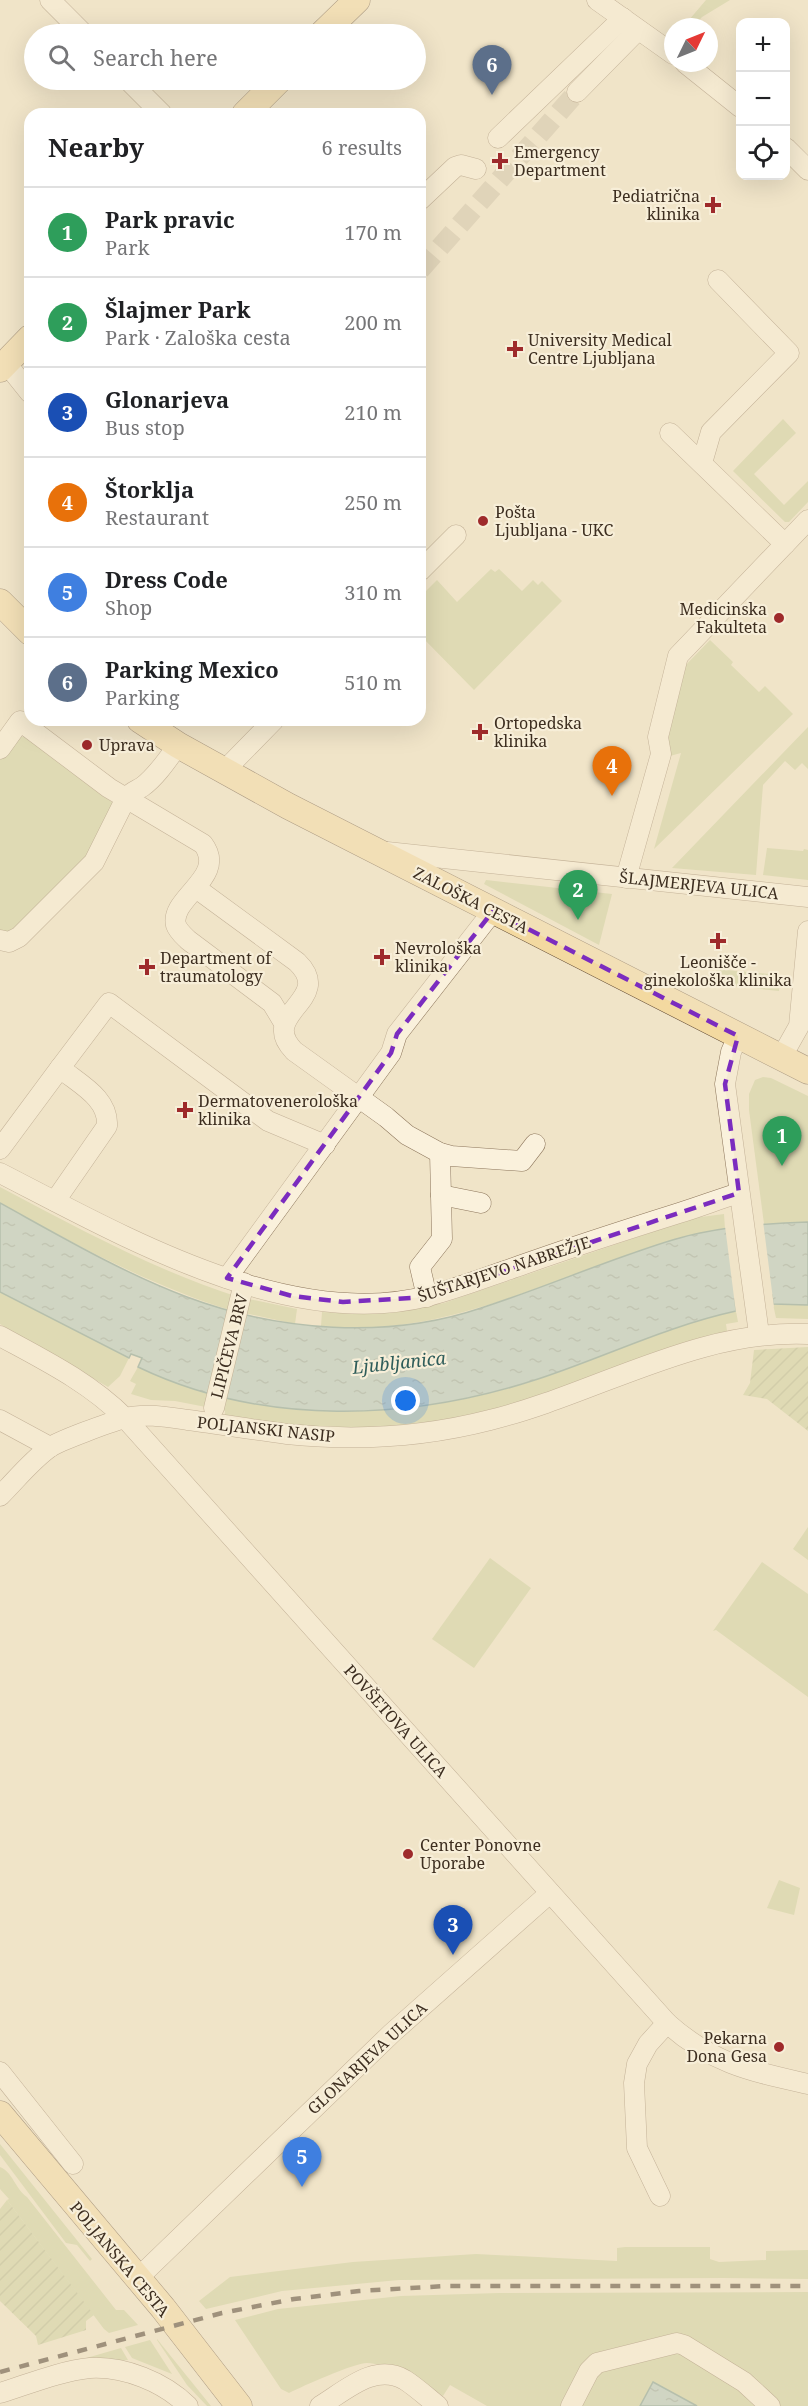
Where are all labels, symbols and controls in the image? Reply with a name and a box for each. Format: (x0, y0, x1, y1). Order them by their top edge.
north arrow (664, 18, 718, 72)
map controls (736, 18, 790, 180)
button: + (736, 18, 790, 72)
search box (24, 24, 426, 90)
icon: search (45, 41, 78, 74)
text: Search here (93, 42, 218, 72)
pin: 6 (472, 46, 512, 95)
button: − (736, 72, 790, 126)
button: locate (736, 126, 790, 180)
text: Nearby (48, 129, 144, 165)
text: 6 results (322, 134, 402, 161)
place label: Emergency Department (514, 141, 606, 181)
marker: Emergency Department (491, 152, 509, 170)
place label: Pediatrična klinika (612, 185, 700, 225)
marker: Pediatrična klinika (704, 196, 722, 214)
text: Park pravic (105, 204, 235, 234)
text: 1 (62, 219, 73, 246)
text: 170 m (344, 219, 402, 246)
text: Park (105, 234, 149, 261)
text: Šlajmer Park (105, 294, 251, 324)
text: 2 (62, 309, 73, 336)
text: 200 m (344, 309, 402, 336)
text: Park · Zaloška cesta (105, 324, 291, 351)
place label: University Medical Centre Ljubljana (528, 329, 672, 369)
marker: University Medical Centre Ljubljana (506, 340, 524, 358)
text: Glonarjeva (105, 384, 229, 414)
text: 3 (62, 399, 73, 426)
text: 210 m (344, 399, 402, 426)
text: Bus stop (105, 414, 185, 441)
text: Štorklja (105, 474, 194, 504)
text: 4 (62, 489, 73, 516)
text: 250 m (344, 489, 402, 516)
place label: Pošta Ljubljana - UKC (495, 501, 613, 541)
text: Restaurant (105, 504, 209, 531)
marker: Pošta Ljubljana - UKC (476, 514, 490, 528)
text: Dress Code (105, 564, 228, 594)
text: 5 (62, 579, 73, 606)
text: 310 m (344, 579, 402, 606)
text: Shop (105, 594, 152, 621)
place label: Medicinska Fakulteta (680, 598, 767, 638)
marker: Medicinska Fakulteta (772, 611, 786, 625)
text: Parking Mexico (105, 654, 279, 684)
text: 6 (62, 669, 73, 696)
text: 510 m (344, 669, 402, 696)
text: Parking (105, 684, 180, 711)
place label: Ortopedska klinika (494, 712, 582, 752)
marker: Ortopedska klinika (471, 723, 489, 741)
place label: Uprava (99, 734, 155, 756)
marker: Uprava (80, 738, 94, 752)
pin: 4 (592, 746, 632, 796)
street label: ZALOŠKA CESTA (410, 862, 533, 939)
street label: ŠLAJMERJEVA ULICA (618, 866, 780, 904)
pin: 2 (558, 870, 598, 920)
marker: Leonišče - ginekološka klinika (709, 932, 727, 950)
place label: Nevrološka klinika (395, 937, 482, 977)
place label: Department of traumatology (160, 947, 273, 987)
marker: Nevrološka klinika (373, 948, 391, 966)
place label: Leonišče - ginekološka klinika (644, 951, 792, 991)
marker: Department of traumatology (138, 958, 156, 976)
place label: Dermatovenerološka klinika (198, 1090, 358, 1130)
marker: Dermatovenerološka klinika (176, 1101, 194, 1119)
pin: 1 (762, 1116, 802, 1166)
street label: ŠUŠTARJEVO NABREŽJE (415, 1231, 593, 1307)
street label: LIPIČEVA BRV (205, 1291, 253, 1401)
water label: Ljubljanica (350, 1345, 447, 1379)
your location (391, 1386, 420, 1415)
street label: POLJANSKI NASIP (196, 1411, 336, 1447)
street label: POVŠETOVA ULICA (339, 1660, 453, 1783)
place label: Center Ponovne Uporabe (420, 1834, 541, 1874)
marker: Center Ponovne Uporabe (401, 1847, 415, 1861)
pin: 3 (434, 1906, 472, 1955)
street label: GLONARJEVA ULICA (302, 1996, 432, 2119)
place label: Pekarna Dona Gesa (686, 2027, 767, 2067)
marker: Pekarna Dona Gesa (772, 2040, 786, 2054)
pin: 5 (282, 2138, 322, 2187)
street label: POLJANSKA CESTA (65, 2197, 175, 2322)

